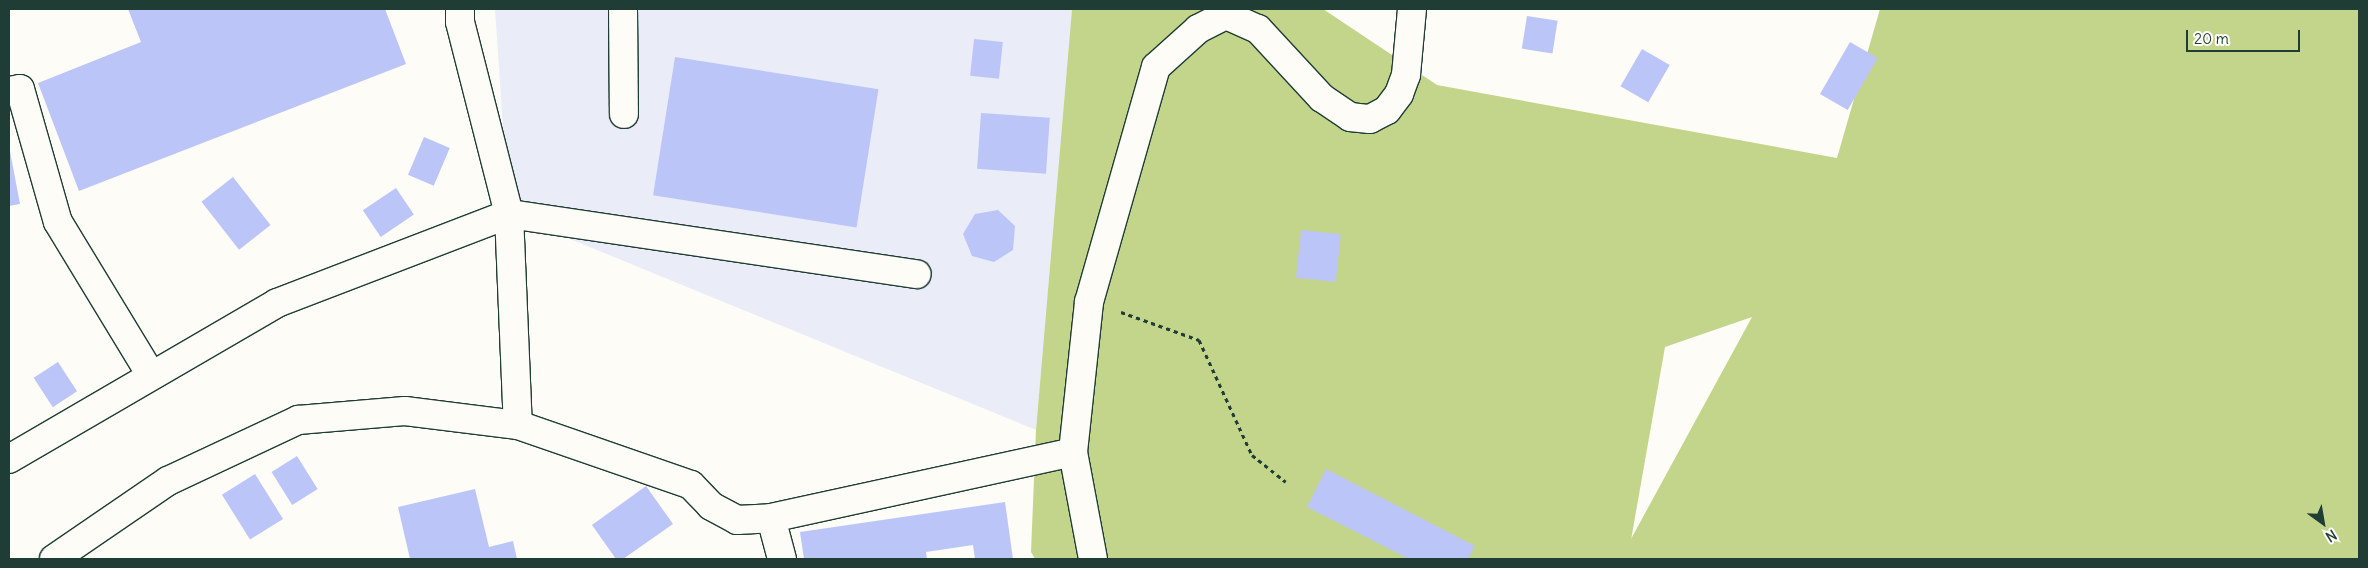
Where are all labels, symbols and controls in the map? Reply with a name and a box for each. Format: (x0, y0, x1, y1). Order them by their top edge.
scale bar (2188, 20, 2302, 52)
text: 20 m (2194, 29, 2229, 48)
north arrow (2298, 498, 2348, 548)
text: N (2322, 526, 2340, 546)

